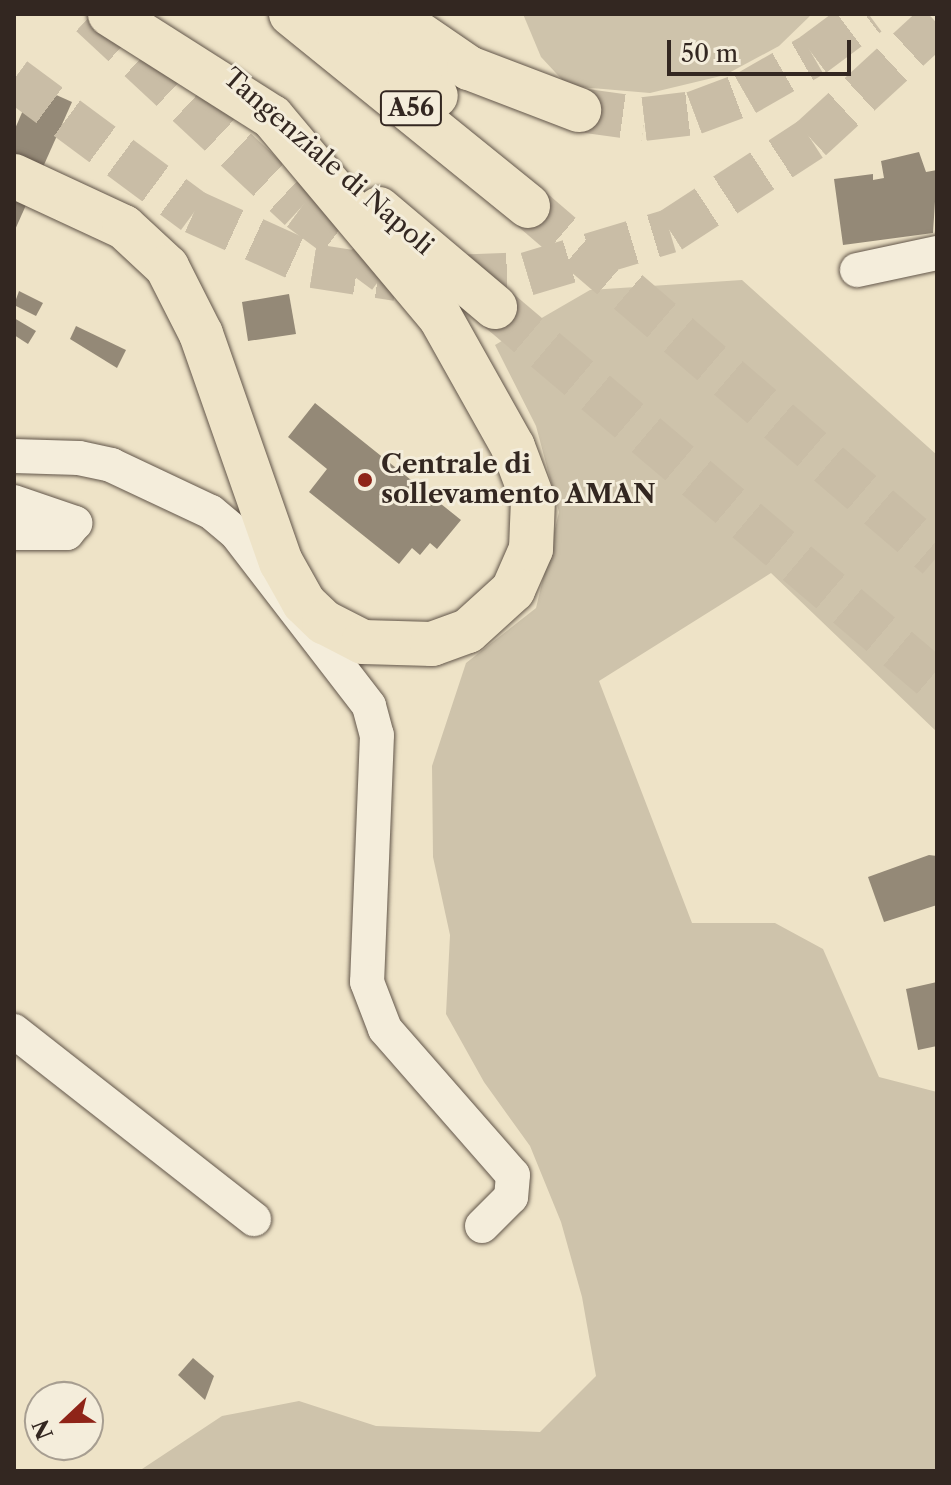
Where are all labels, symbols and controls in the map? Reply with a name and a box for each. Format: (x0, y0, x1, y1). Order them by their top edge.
scale bar (671, 24, 855, 74)
text: 50 m (681, 39, 738, 68)
street label: Tangenziale di Napoli (216, 62, 440, 262)
road number: A56 (379, 88, 443, 128)
place label: Centrale di sollevamento AMAN (381, 449, 657, 510)
marker: Centrale di sollevamento AMAN (356, 471, 374, 489)
north arrow (24, 1381, 104, 1461)
text: N (27, 1416, 59, 1443)

